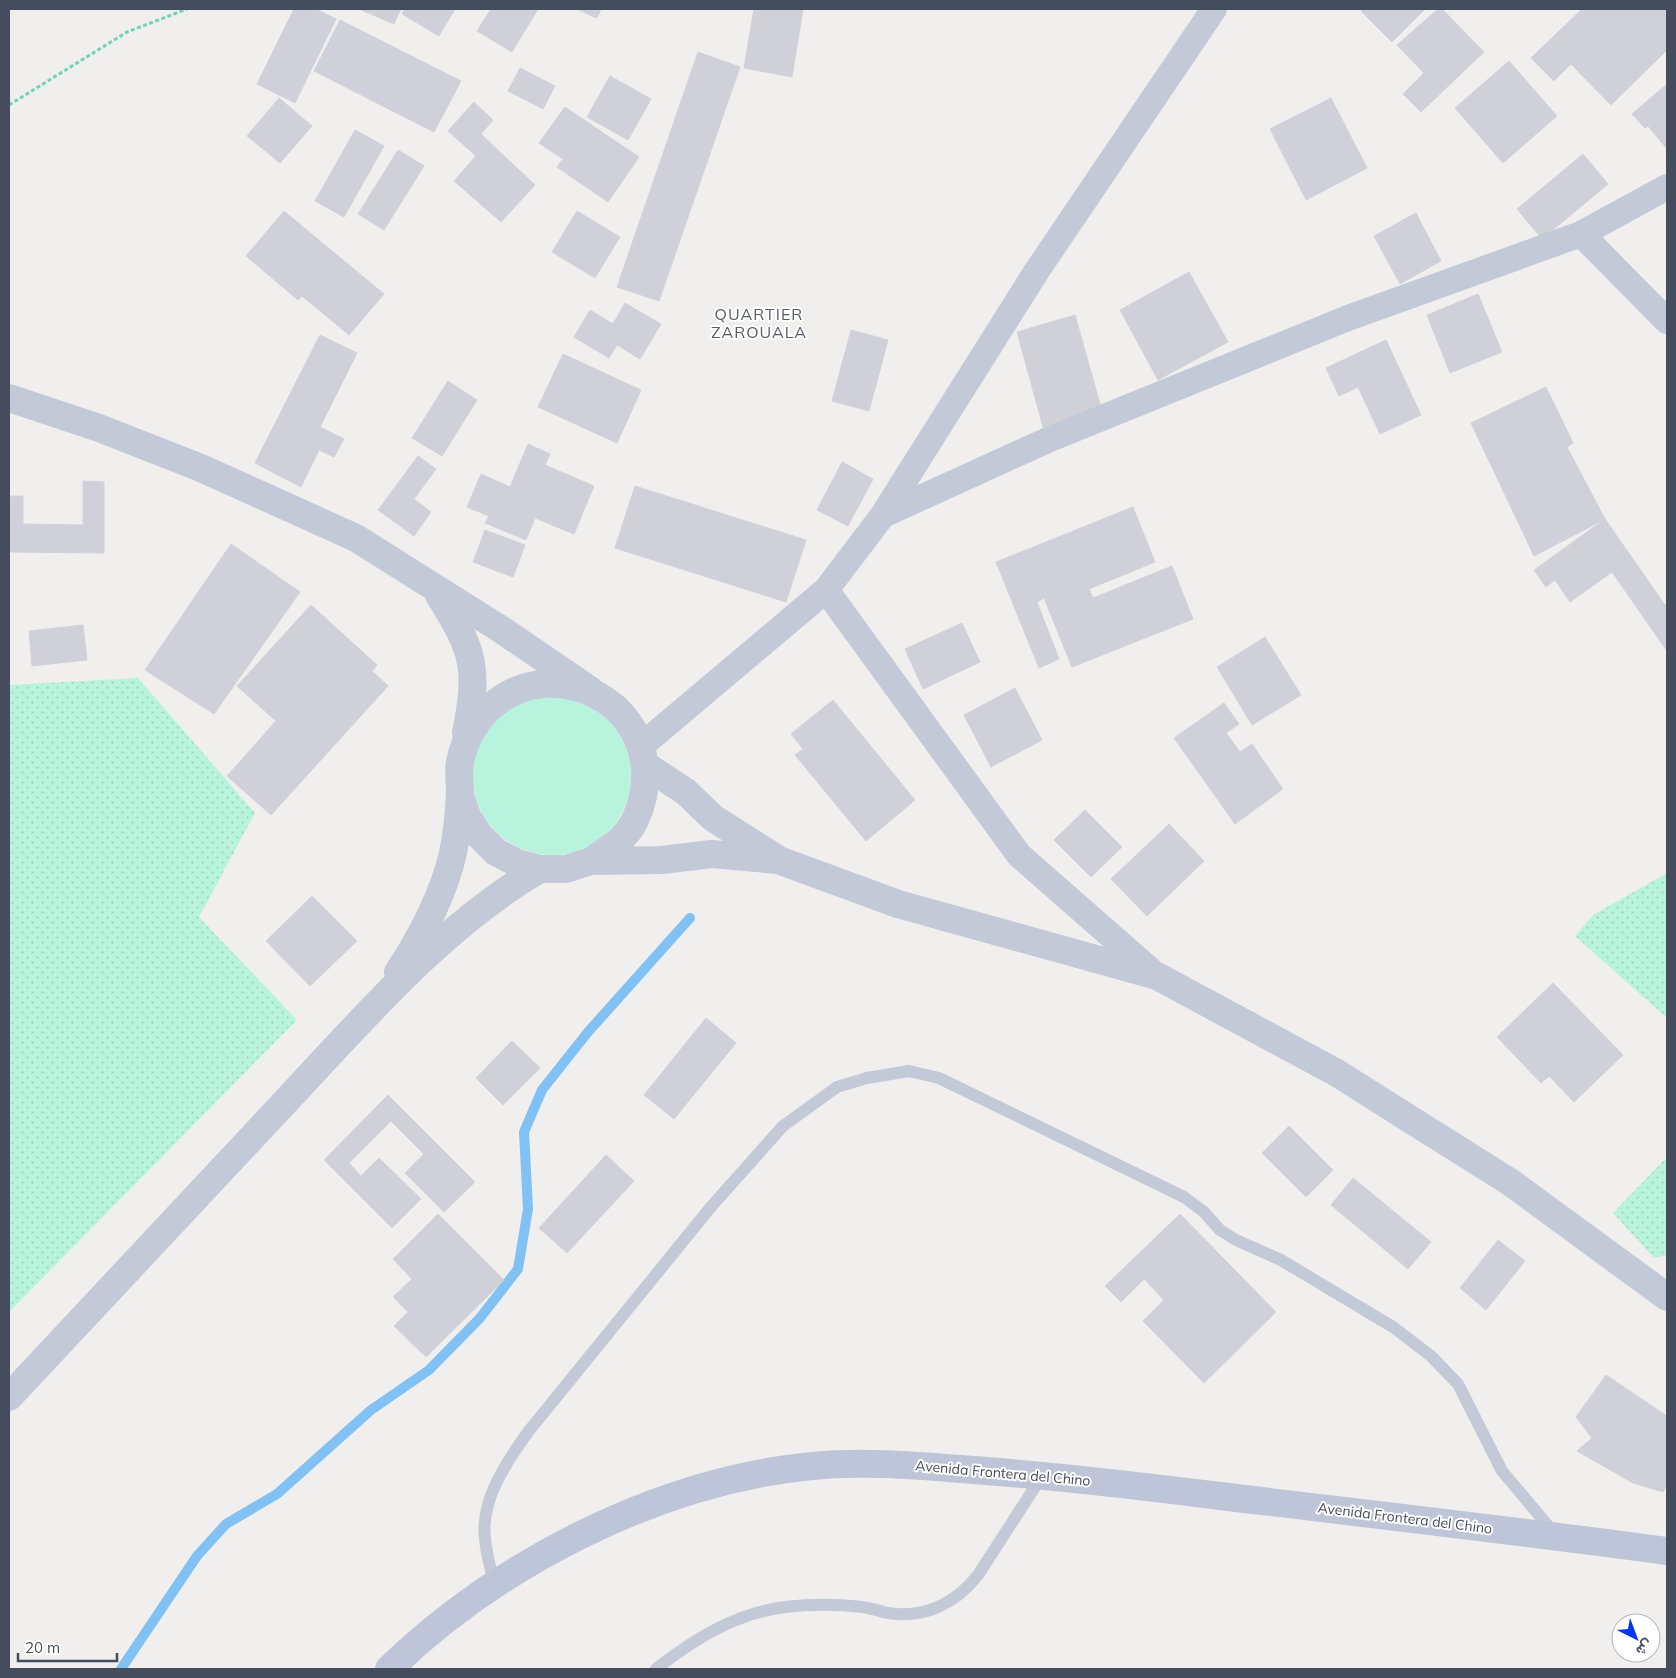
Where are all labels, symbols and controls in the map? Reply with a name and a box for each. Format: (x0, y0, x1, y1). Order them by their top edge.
district label: QUARTIER ZAROUALA (711, 304, 807, 342)
street label: Avenida Frontera del Chino (915, 1456, 1091, 1490)
street label: Avenida Frontera del Chino (1317, 1498, 1493, 1538)
north arrow (1611, 1613, 1661, 1663)
scale bar (18, 1630, 116, 1662)
text: ش (1632, 1635, 1657, 1660)
text: 20 m (25, 1638, 60, 1657)

